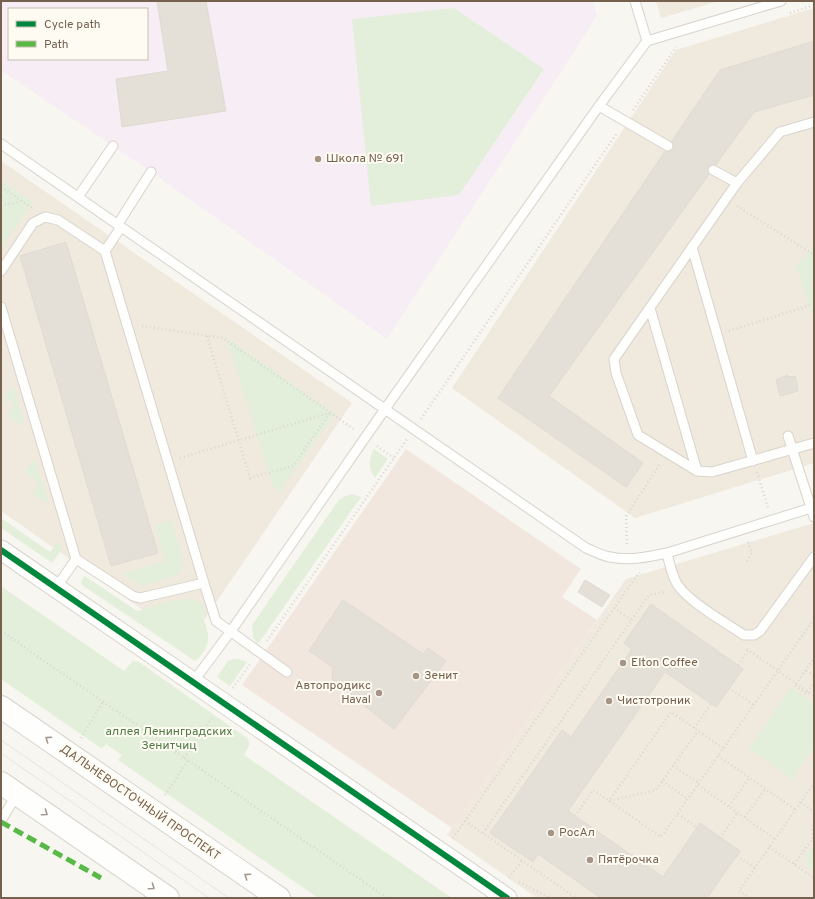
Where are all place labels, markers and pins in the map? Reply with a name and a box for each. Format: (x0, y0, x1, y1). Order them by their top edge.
place label: Школа № 691 (326, 151, 404, 167)
marker: Школа № 691 (313, 154, 323, 164)
place label: Elton Coffee (631, 655, 698, 671)
marker: Elton Coffee (618, 658, 628, 668)
place label: Зенит (424, 668, 458, 684)
marker: Зенит (411, 671, 421, 681)
place label: Автопродикс Haval (295, 678, 371, 708)
marker: Автопродикс Haval (374, 688, 384, 698)
place label: Чистотроник (617, 693, 691, 709)
marker: Чистотроник (604, 696, 614, 706)
place label: РосАл (559, 825, 595, 841)
marker: РосАл (546, 828, 556, 838)
place label: Пятёрочка (598, 852, 659, 868)
marker: Пятёрочка (585, 855, 595, 865)

